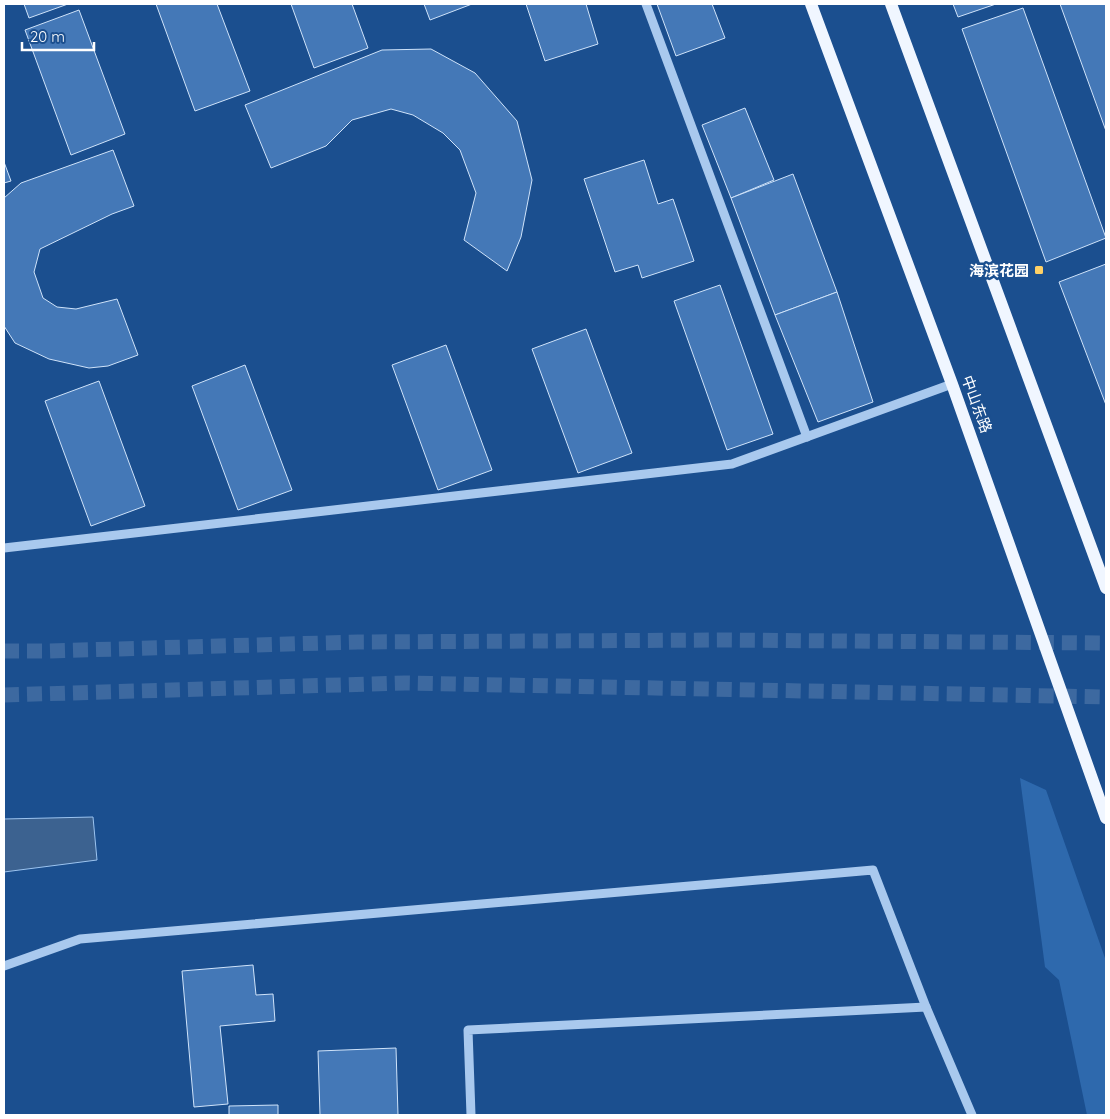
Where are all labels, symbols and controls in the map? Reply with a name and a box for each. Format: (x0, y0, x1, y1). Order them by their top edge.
scale bar (22, 20, 95, 52)
text: 20 m (30, 27, 65, 46)
place label: 海滨花园 (969, 261, 1029, 280)
marker: 海滨花园 (1033, 264, 1045, 276)
street label: 中山东路 (958, 373, 996, 435)

